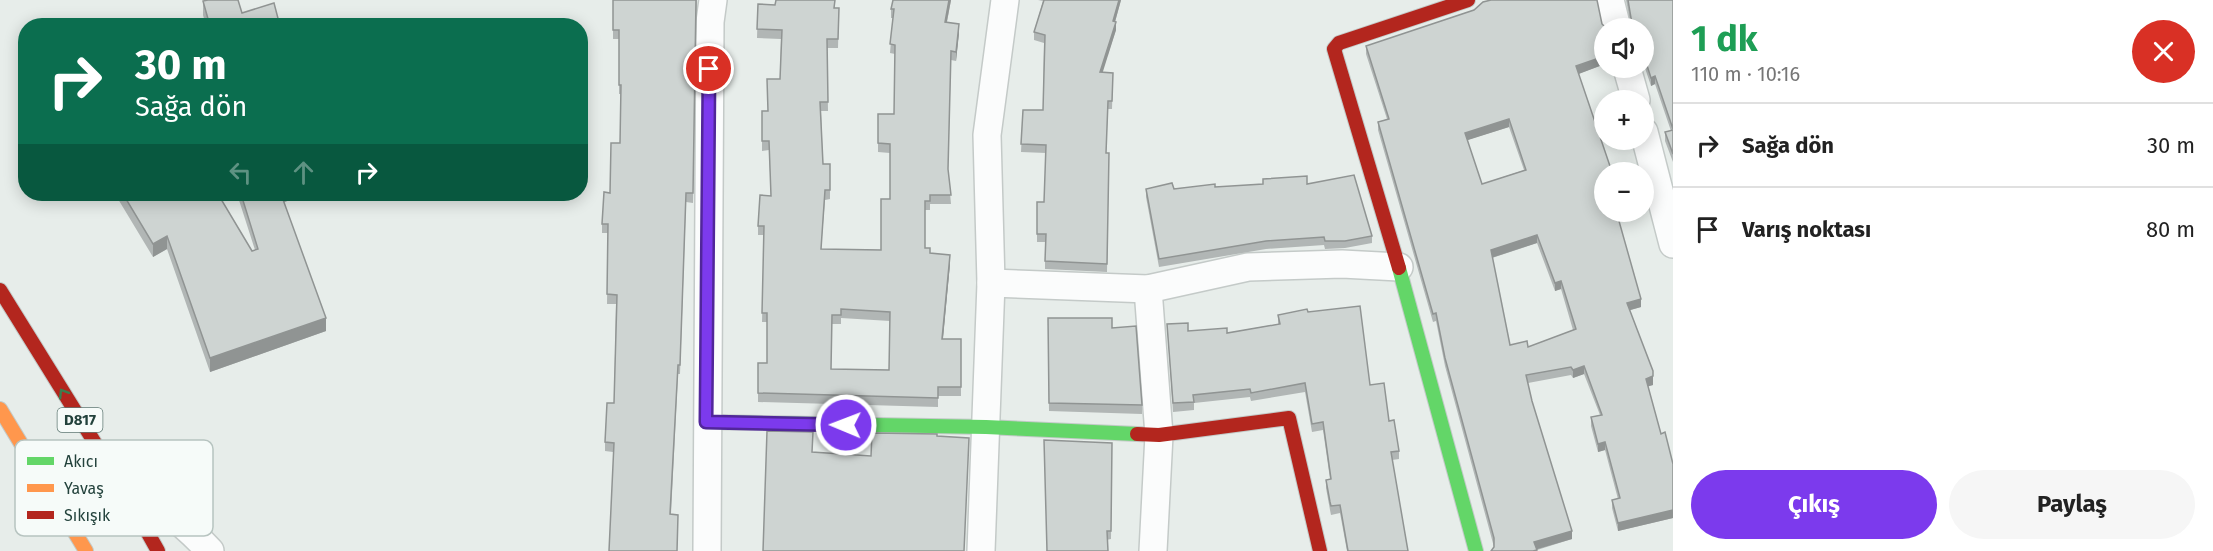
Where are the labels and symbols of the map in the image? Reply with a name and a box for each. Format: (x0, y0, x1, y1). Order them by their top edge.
pin (683, 43, 734, 94)
one-way arrow (59, 389, 71, 399)
position arrow (814, 393, 878, 457)
road number: D817 (58, 408, 103, 432)
legend (15, 440, 213, 536)
text: Akıcı (64, 452, 98, 471)
text: Yavaş (64, 479, 104, 499)
text: Sıkışık (64, 506, 111, 526)

